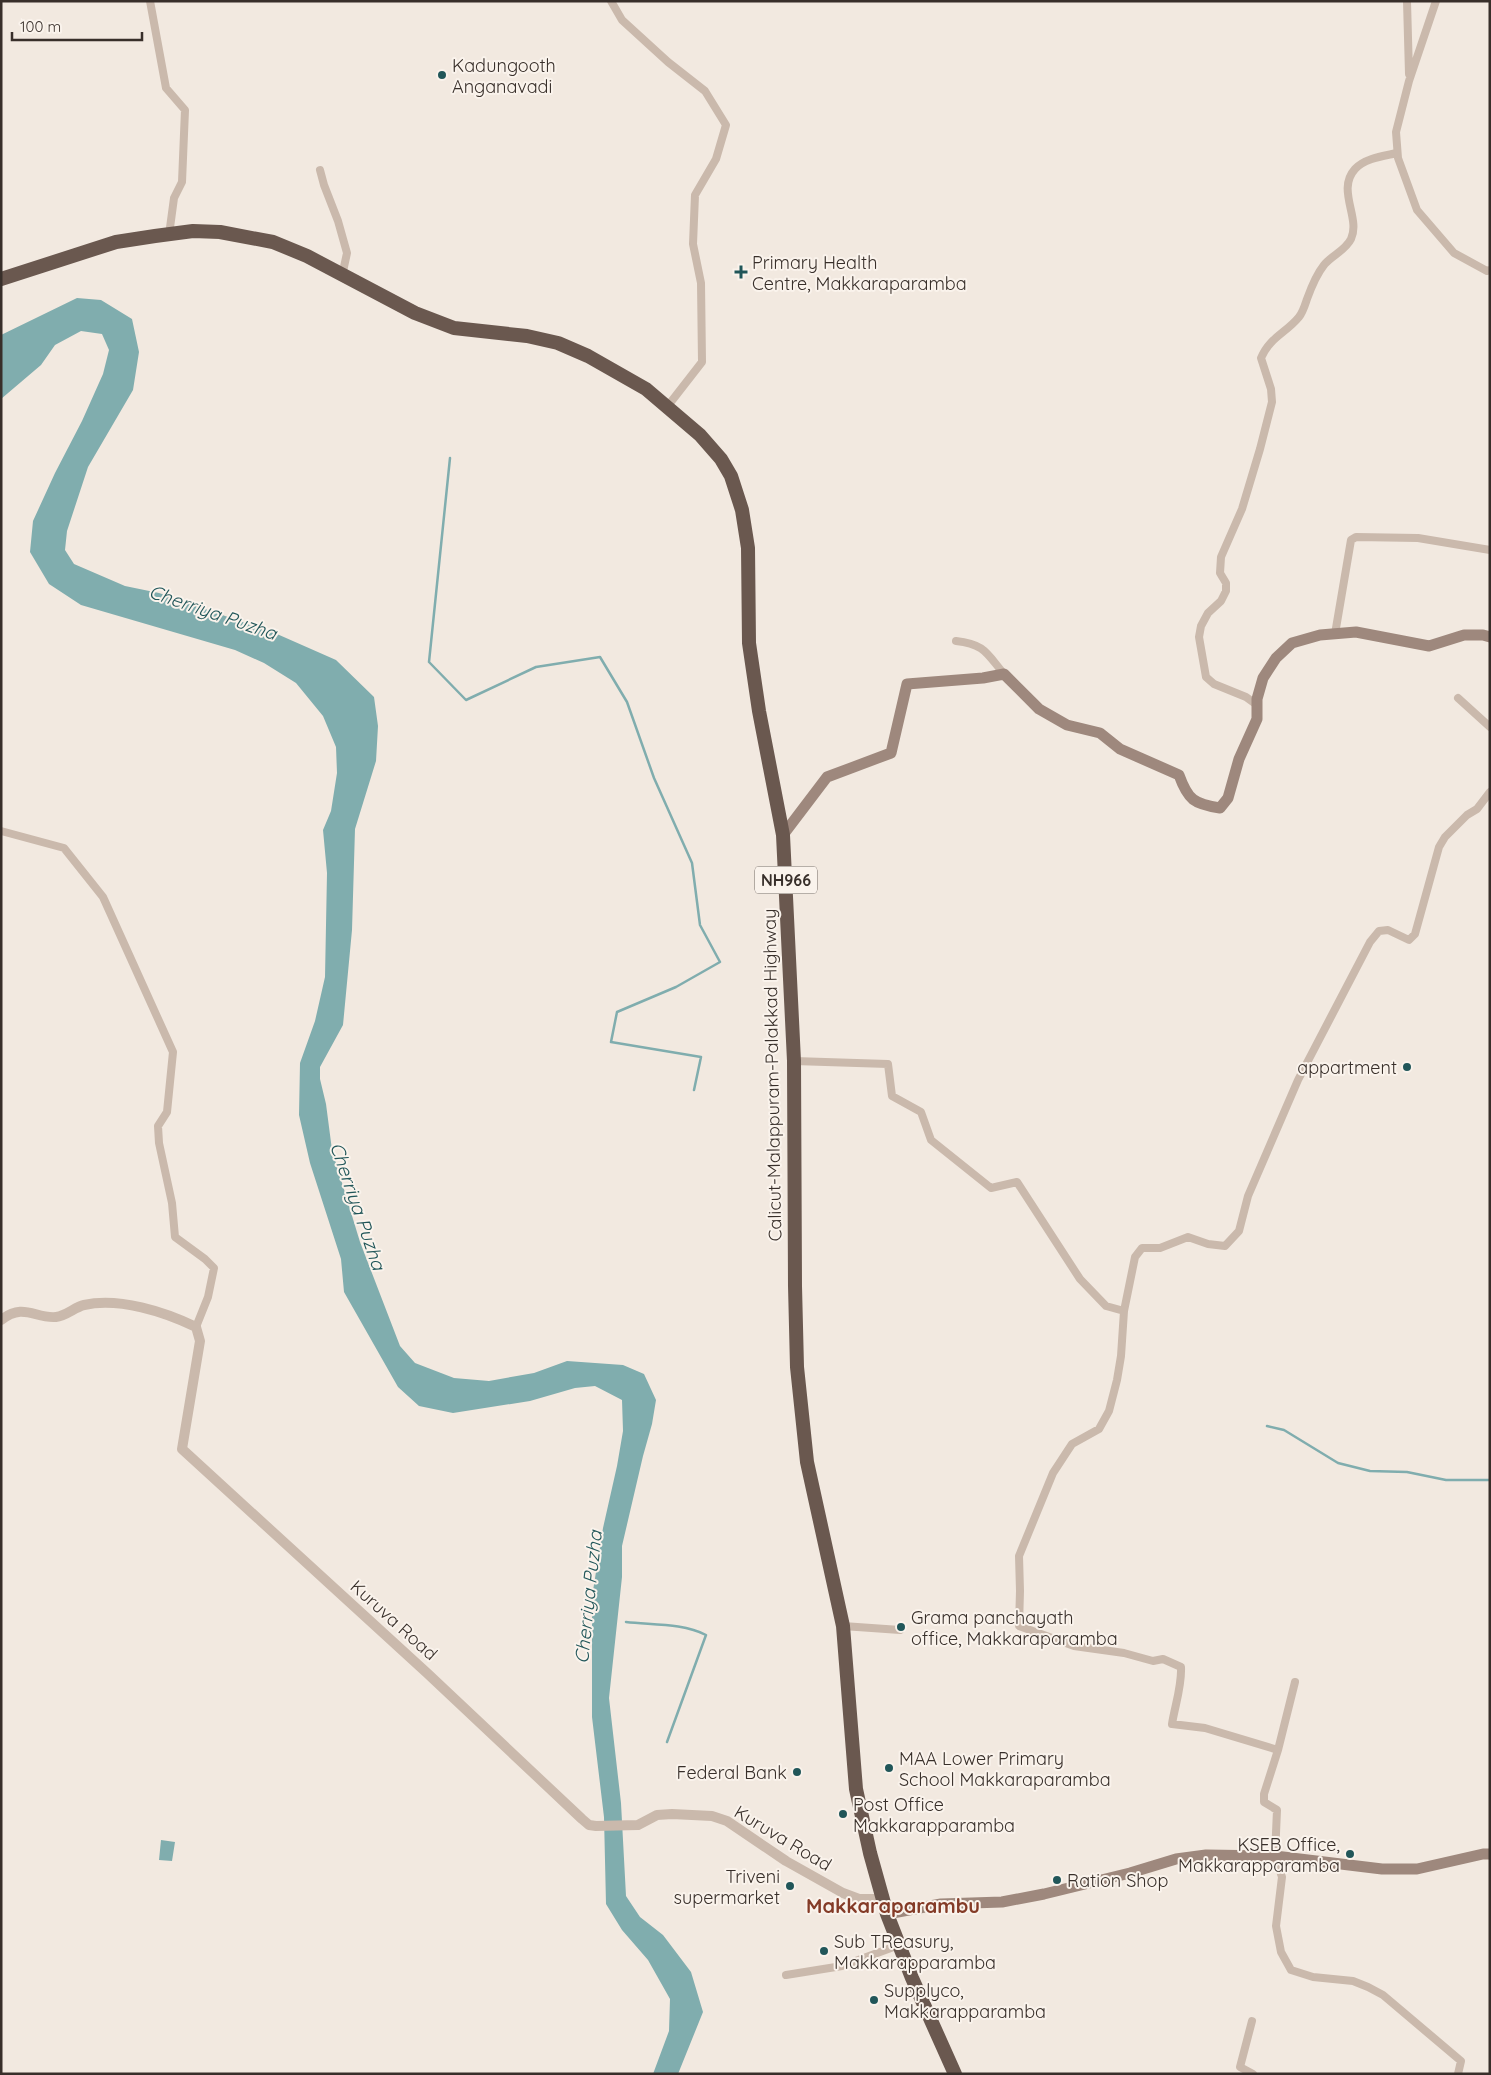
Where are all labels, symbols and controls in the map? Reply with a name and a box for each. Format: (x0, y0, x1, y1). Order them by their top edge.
scale bar (12, 10, 142, 42)
text: 100 m (20, 17, 61, 36)
place label: Kadungooth Anganavadi (452, 54, 556, 98)
marker: Kadungooth Anganavadi (436, 69, 448, 81)
place label: Primary Health Centre, Makkaraparamba (752, 251, 967, 295)
marker: Primary Health Centre, Makkaraparamba (734, 265, 748, 279)
water label: Cherriya Puzha (146, 579, 281, 646)
road number: NH966 (755, 866, 817, 894)
street label: Calicut-Malappuram-Palakkad Highway (758, 908, 786, 1242)
place label: appartment (1297, 1056, 1397, 1079)
marker: appartment (1401, 1061, 1413, 1073)
water label: Cherriya Puzha (325, 1139, 392, 1274)
water label: Cherriya Puzha (569, 1528, 607, 1665)
street label: Kuruva Road (346, 1575, 442, 1665)
place label: Grama panchayath office, Makkaraparamba (911, 1606, 1118, 1650)
marker: Grama panchayath office, Makkaraparamba (895, 1621, 907, 1633)
place label: MAA Lower Primary School Makkaraparamba (899, 1747, 1111, 1791)
place label: Federal Bank (676, 1761, 787, 1784)
marker: MAA Lower Primary School Makkaraparamba (883, 1762, 895, 1774)
marker: Federal Bank (791, 1766, 803, 1778)
place label: Post Office Makkarapparamba (853, 1793, 1015, 1837)
street label: Kuruva Road (730, 1800, 836, 1876)
marker: Post Office Makkarapparamba (837, 1808, 849, 1820)
place label: KSEB Office, Makkarapparamba (1178, 1833, 1340, 1877)
marker: KSEB Office, Makkarapparamba (1344, 1848, 1356, 1860)
place label: Triveni supermarket (674, 1865, 780, 1909)
place label: Ration Shop (1067, 1869, 1168, 1892)
marker: Ration Shop (1051, 1874, 1063, 1886)
marker: Triveni supermarket (784, 1880, 796, 1892)
district label: Makkaraparambu (806, 1893, 980, 1918)
place label: Sub TReasury, Makkarapparamba (834, 1930, 996, 1974)
marker: Sub TReasury, Makkarapparamba (818, 1945, 830, 1957)
place label: Supplyco, Makkarapparamba (884, 1979, 1046, 2023)
marker: Supplyco, Makkarapparamba (868, 1994, 880, 2006)

